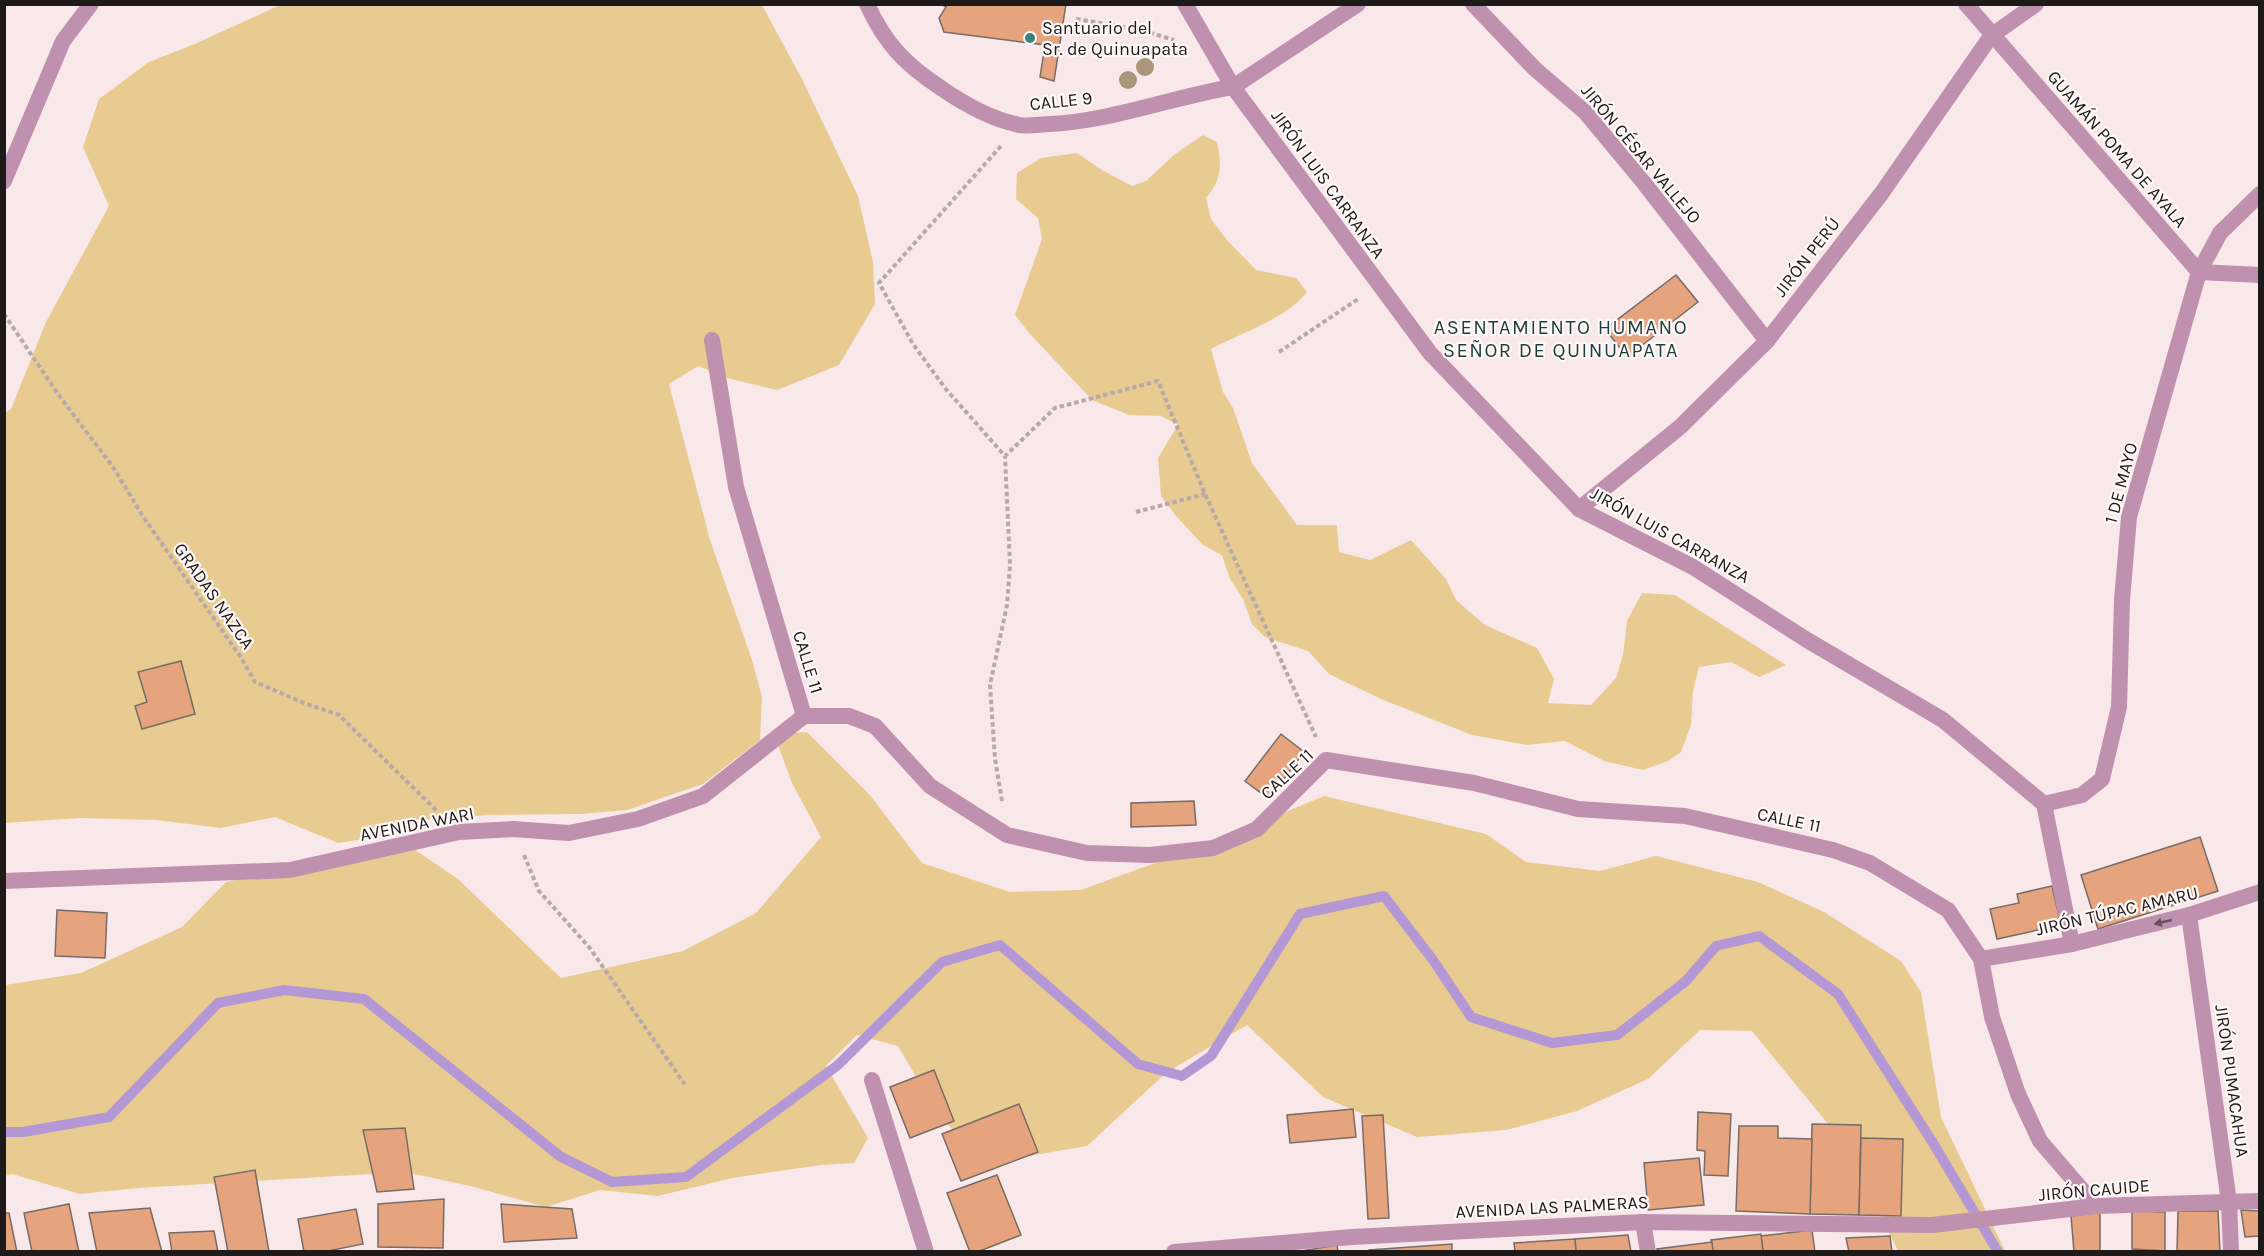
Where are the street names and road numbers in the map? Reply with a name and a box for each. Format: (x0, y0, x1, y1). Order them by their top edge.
street label: GUAMÁN POMA DE AYALA (2043, 65, 2192, 232)
street label: JIRÓN CÉSAR VALLEJO (1576, 79, 1706, 228)
street label: CALLE 9 (1028, 87, 1094, 115)
street label: JIRÓN LUIS CARRANZA (1267, 105, 1390, 263)
street label: JIRÓN PERÚ (1768, 212, 1845, 301)
street label: 1 DE MAYO (2100, 440, 2142, 526)
street label: JIRÓN LUIS CARRANZA (1586, 481, 1754, 588)
street label: GRADAS NAZCA (169, 538, 259, 654)
street label: CALLE 11 (788, 628, 828, 696)
street label: CALLE 11 (1256, 744, 1318, 804)
street label: AVENIDA WARI (358, 802, 476, 846)
street label: CALLE 11 (1755, 803, 1823, 837)
street label: JIRÓN TÚPAC AMARU (2033, 881, 2200, 940)
street label: JIRÓN PUMACAHUA (2210, 1003, 2255, 1159)
street label: JIRÓN CAUIDE (2037, 1173, 2151, 1206)
street label: AVENIDA LAS PALMERAS (1455, 1191, 1649, 1223)

